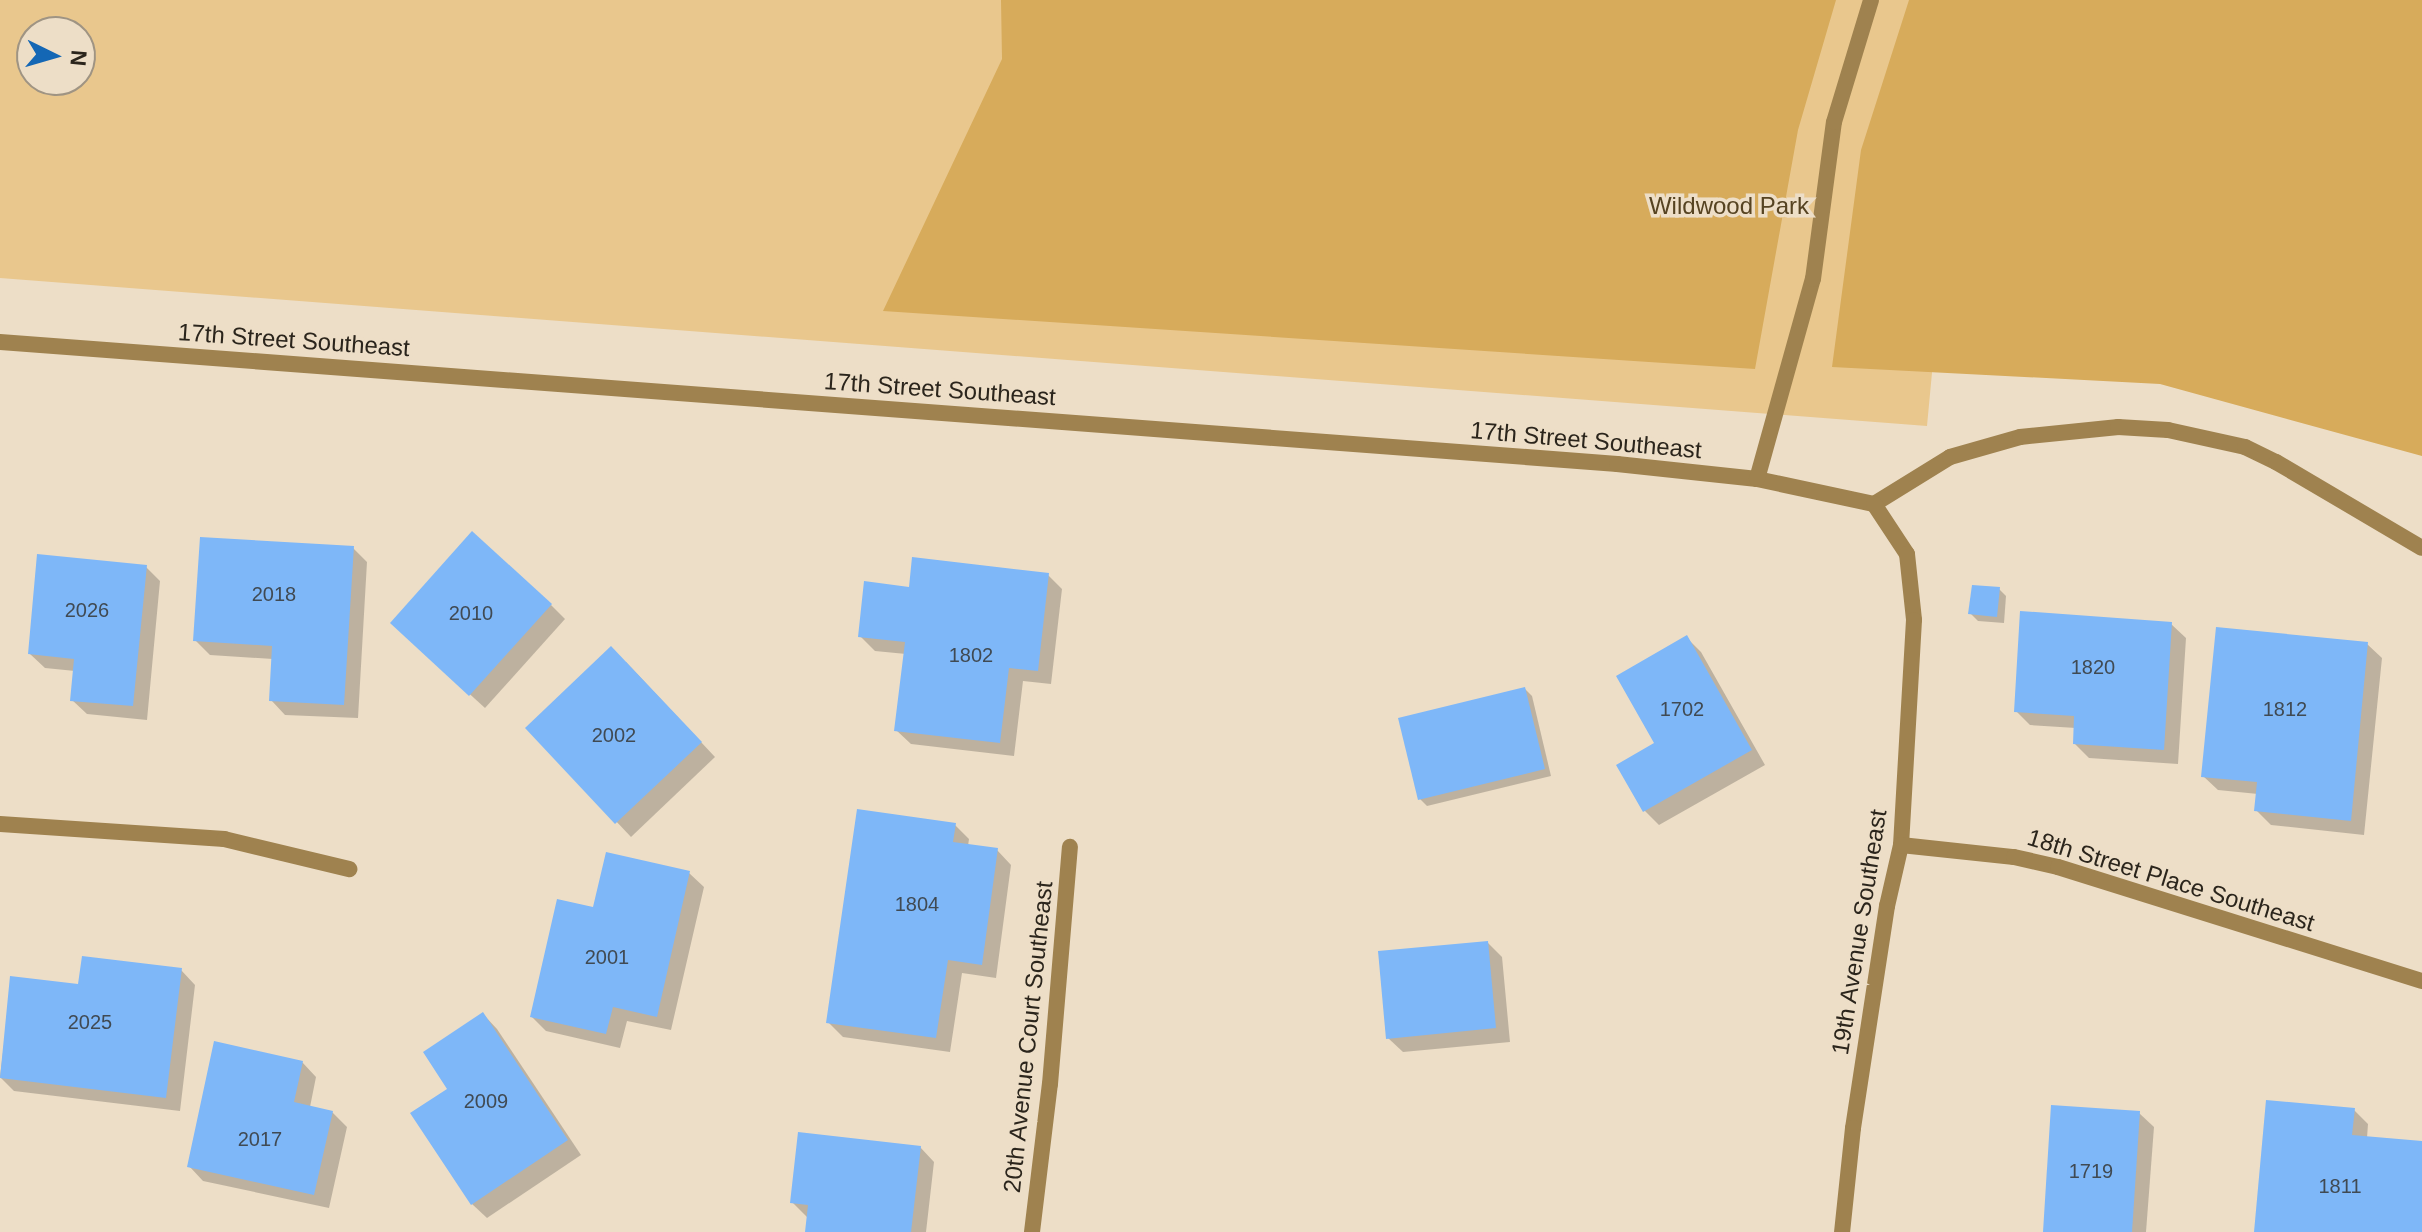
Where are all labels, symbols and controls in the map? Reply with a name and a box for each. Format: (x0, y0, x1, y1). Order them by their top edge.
north arrow (16, 16, 96, 96)
text: N (65, 49, 92, 67)
park label: Wildwood Park (1649, 192, 1809, 220)
street label: 17th Street Southeast (177, 318, 411, 362)
street label: 17th Street Southeast (823, 367, 1057, 411)
street label: 17th Street Southeast (1469, 416, 1703, 464)
house number: 2018 (252, 582, 296, 606)
house number: 2026 (65, 598, 109, 622)
house number: 2010 (449, 601, 493, 625)
house number: 1802 (949, 643, 993, 667)
house number: 1820 (2071, 655, 2115, 679)
house number: 1702 (1660, 697, 1704, 721)
house number: 1812 (2263, 697, 2307, 721)
house number: 2002 (592, 723, 636, 747)
street label: 19th Avenue Southeast (1825, 807, 1893, 1057)
street label: 18th Street Place Southeast (2024, 823, 2318, 937)
street label: 20th Avenue Court Southeast (997, 879, 1059, 1195)
house number: 1804 (895, 892, 939, 916)
house number: 2001 (585, 945, 629, 969)
house number: 2025 (68, 1010, 112, 1034)
house number: 2009 (464, 1089, 508, 1113)
house number: 2017 (238, 1127, 282, 1151)
house number: 1719 (2069, 1159, 2113, 1183)
house number: 1811 (2318, 1174, 2362, 1198)

